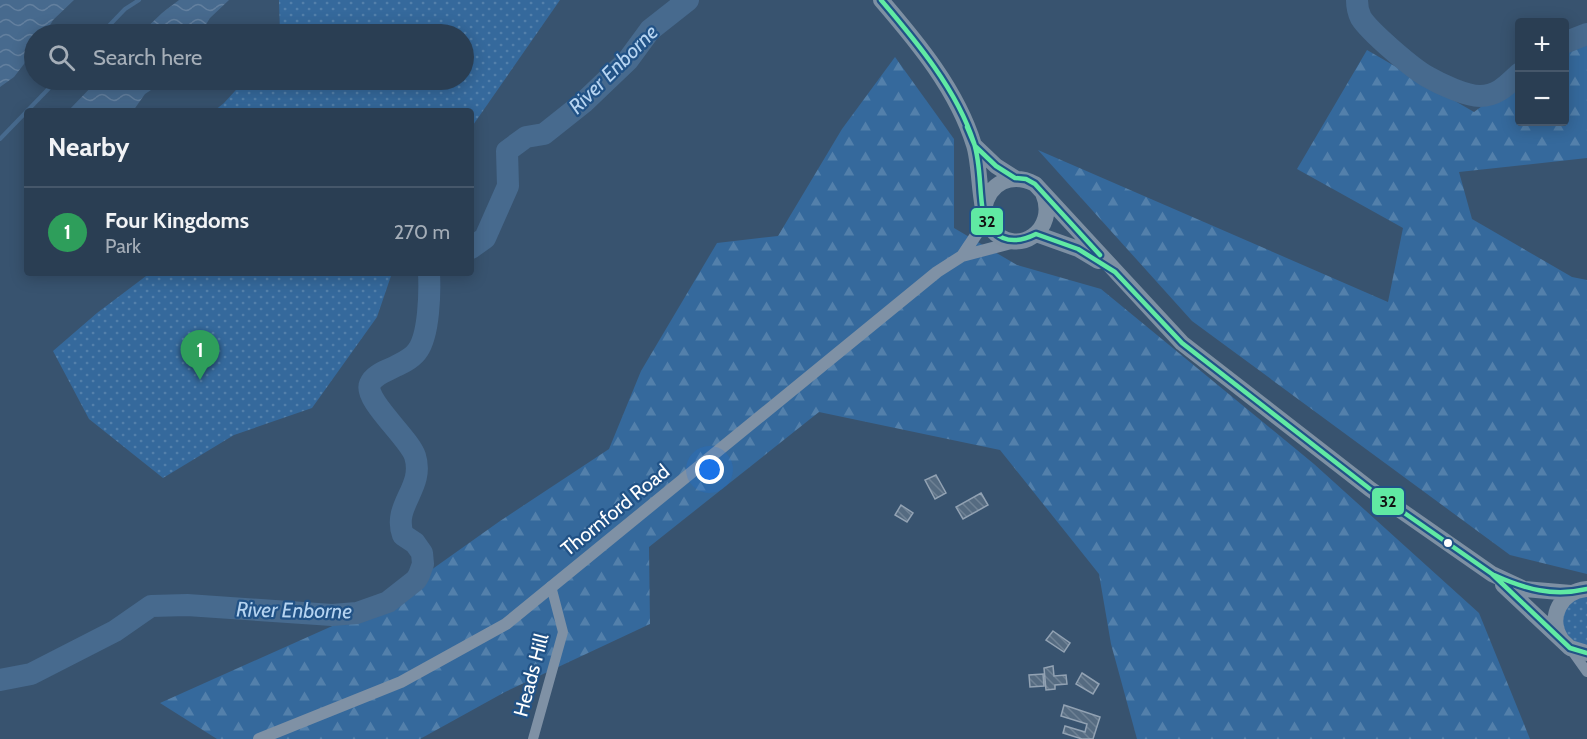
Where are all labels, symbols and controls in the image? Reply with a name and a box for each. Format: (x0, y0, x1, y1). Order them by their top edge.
map controls (1515, 18, 1569, 126)
button: + (1515, 18, 1569, 72)
water label: River Enborne (563, 19, 663, 119)
search box (24, 24, 474, 90)
icon: search (45, 41, 78, 74)
text: Search here (93, 44, 202, 71)
button: − (1515, 72, 1569, 126)
text: Nearby (48, 131, 129, 163)
text: Four Kingdoms (105, 207, 249, 234)
line badge: 32 (970, 207, 1004, 236)
text: 32 (978, 212, 996, 231)
text: 1 (64, 220, 71, 244)
text: 270 m (394, 220, 450, 244)
text: Park (105, 234, 141, 258)
pin: 1 (180, 330, 220, 380)
your location (695, 455, 724, 484)
street label: Thornford Road (556, 459, 674, 561)
line badge: 32 (1371, 487, 1405, 516)
text: 32 (1379, 492, 1397, 511)
unlabelled marker (1442, 537, 1454, 549)
water label: River Enborne (236, 596, 353, 624)
street label: Heads Hill (508, 630, 554, 719)

